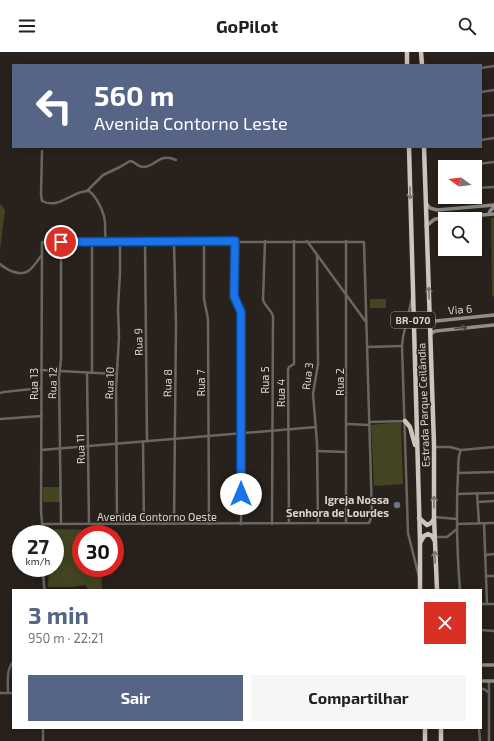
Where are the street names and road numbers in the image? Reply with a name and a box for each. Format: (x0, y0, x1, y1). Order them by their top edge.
street label: Via 6 (447, 301, 473, 317)
road number: BR-070 (391, 312, 435, 328)
street label: Rua 9 (131, 328, 145, 356)
street label: Estrada Parque Ceilândia (414, 343, 432, 467)
street label: Rua 3 (299, 361, 315, 391)
street label: Rua 10 (102, 366, 116, 400)
street label: Rua 5 (258, 366, 271, 394)
street label: Rua 12 (45, 367, 59, 399)
street label: Rua 13 (27, 368, 40, 400)
street label: Rua 2 (333, 368, 346, 396)
street label: Rua 8 (160, 369, 174, 397)
street label: Rua 7 (194, 369, 207, 397)
street label: Rua 4 (274, 379, 287, 407)
street label: Rua 11 (73, 434, 87, 464)
street label: Avenida Contorno Oeste (97, 510, 217, 523)

